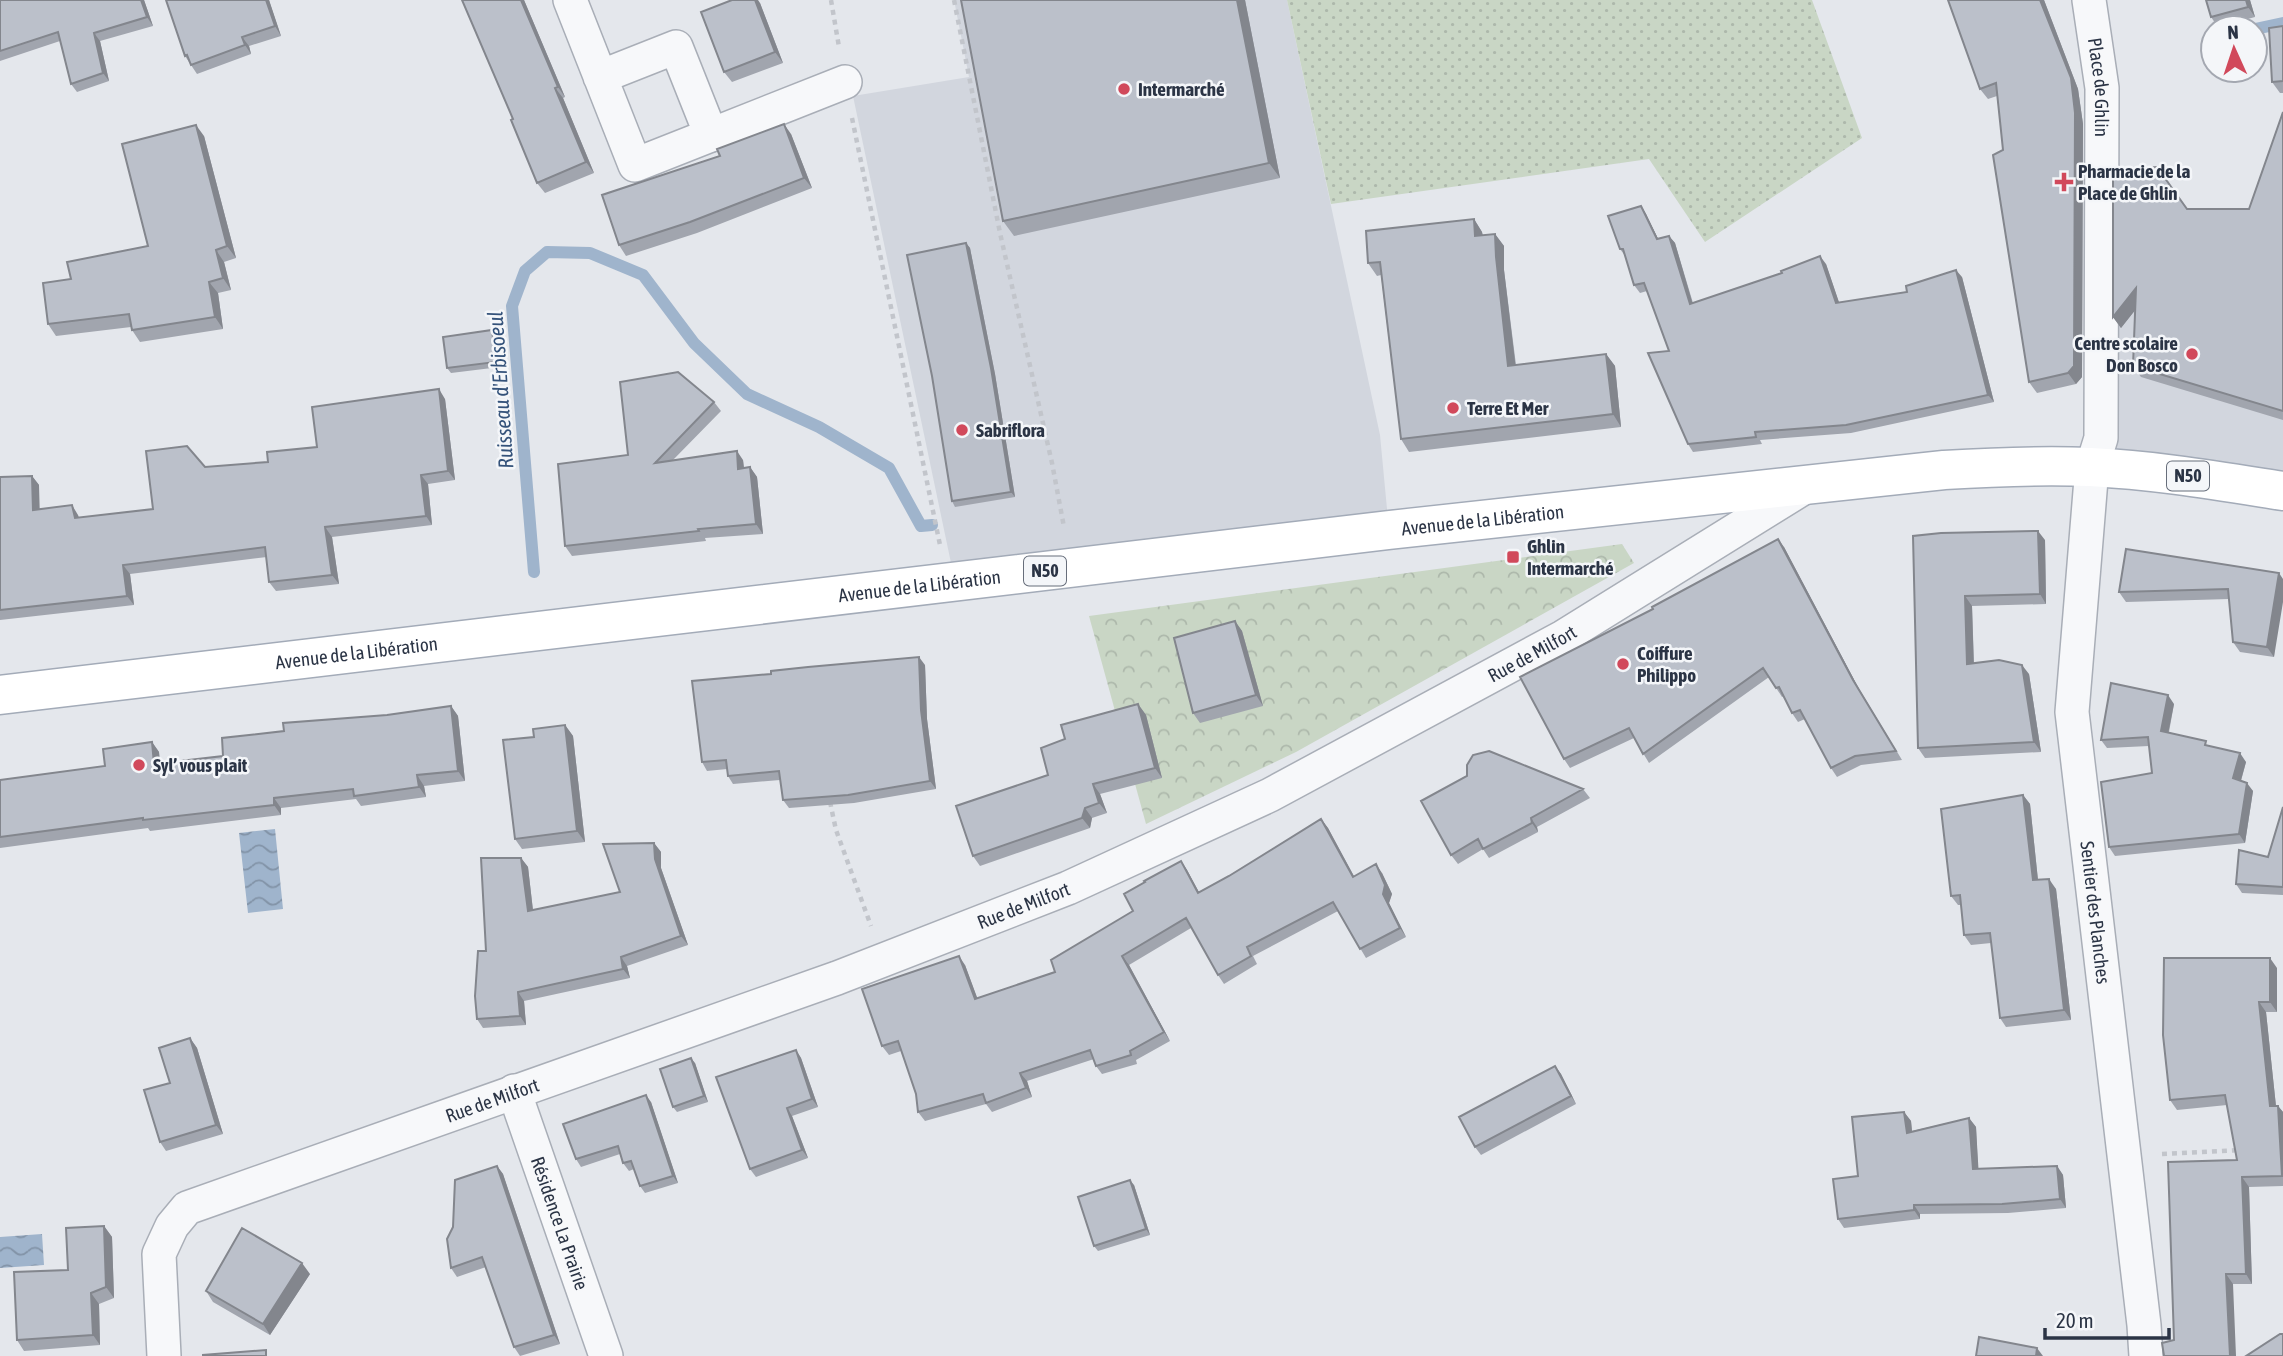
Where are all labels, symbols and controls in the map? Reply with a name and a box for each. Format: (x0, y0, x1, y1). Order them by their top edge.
north arrow (2199, 14, 2269, 84)
text: N (2227, 21, 2239, 43)
street label: Place de Ghlin (2084, 36, 2113, 137)
place label: Intermarché (1138, 78, 1225, 100)
marker: Intermarché (1116, 81, 1132, 97)
place label: Pharmacie de la Place de Ghlin (2078, 160, 2190, 204)
marker: Pharmacie de la Place de Ghlin (2056, 174, 2072, 190)
water label: Ruisseau d'Erbisoeul (483, 310, 517, 470)
place label: Centre scolaire Don Bosco (2074, 332, 2178, 376)
marker: Centre scolaire Don Bosco (2184, 346, 2200, 362)
place label: Terre Et Mer (1467, 397, 1549, 419)
marker: Terre Et Mer (1445, 400, 1461, 416)
place label: Sabriflora (976, 419, 1045, 441)
marker: Sabriflora (954, 422, 970, 438)
road number: N50 (2167, 462, 2209, 490)
street label: Avenue de la Libération (1400, 500, 1565, 540)
place label: Ghlin Intermarché (1527, 535, 1614, 579)
marker: Ghlin Intermarché (1505, 549, 1521, 565)
road number: N50 (1024, 556, 1066, 586)
street label: Avenue de la Libération (837, 565, 1002, 606)
street label: Rue de Milfort (1484, 620, 1580, 686)
street label: Avenue de la Libération (274, 632, 439, 673)
place label: Coiffure Philippo (1637, 642, 1696, 686)
marker: Coiffure Philippo (1615, 656, 1631, 672)
place label: Syl’ vous plait (153, 754, 248, 776)
marker: Syl’ vous plait (131, 757, 147, 773)
street label: Sentier des Planches (2076, 840, 2115, 985)
street label: Rue de Milfort (974, 877, 1073, 933)
street label: Rue de Milfort (442, 1073, 542, 1127)
street label: Résidence La Prairie (527, 1154, 593, 1293)
scale bar (2045, 1296, 2169, 1340)
text: 20 m (2056, 1308, 2094, 1332)

